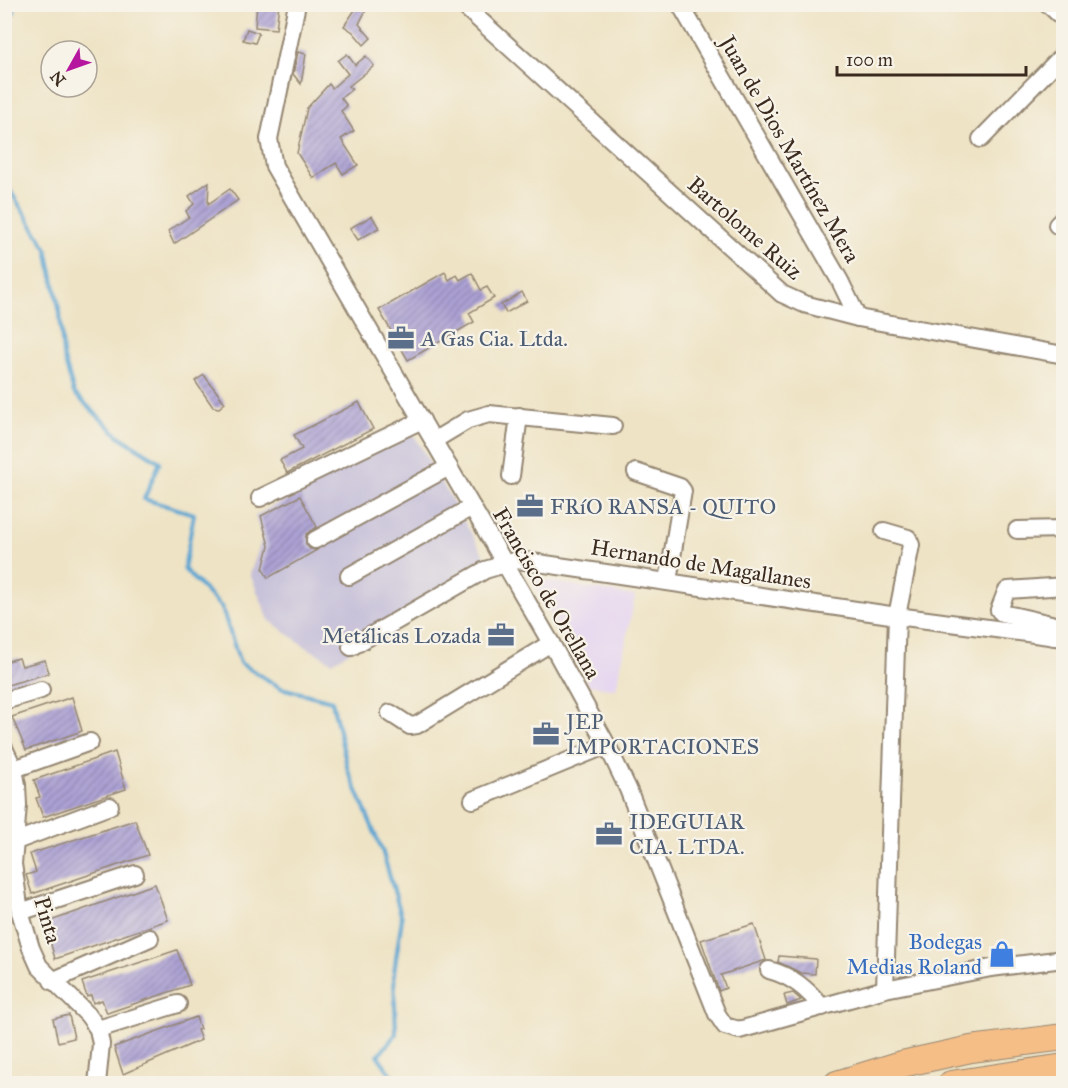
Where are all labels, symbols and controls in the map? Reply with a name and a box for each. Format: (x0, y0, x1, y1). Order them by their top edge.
street label: Juan de Dios Martínez Mera (713, 29, 866, 268)
north arrow (39, 39, 99, 99)
scale bar (837, 39, 1026, 77)
text: 100 m (846, 49, 893, 71)
text: N (46, 67, 70, 90)
street label: Bartolome Ruiz (682, 171, 808, 285)
office icon: A Gas Cia. Ltda. (386, 323, 416, 353)
place label: A Gas Cia. Ltda. (420, 325, 568, 352)
office icon: FRíO RANSA - QUITO (515, 491, 545, 521)
place label: FRíO RANSA - QUITO (550, 493, 776, 520)
street label: Francisco de Orellana (487, 503, 607, 684)
street label: Hernando de Magallanes (589, 533, 813, 595)
office icon: Metálicas Lozada (486, 620, 516, 650)
place label: Metálicas Lozada (322, 622, 482, 649)
place label: JEP IMPORTACIONES (564, 708, 759, 760)
office icon: JEP IMPORTACIONES (531, 719, 561, 749)
place label: IDEGUIAR CIA. LTDA. (629, 808, 745, 860)
office icon: IDEGUIAR CIA. LTDA. (594, 819, 624, 849)
street label: Pinta (28, 893, 68, 947)
place label: Bodegas Medias Roland (847, 928, 982, 980)
shop icon: Bodegas Medias Roland (987, 939, 1017, 969)

